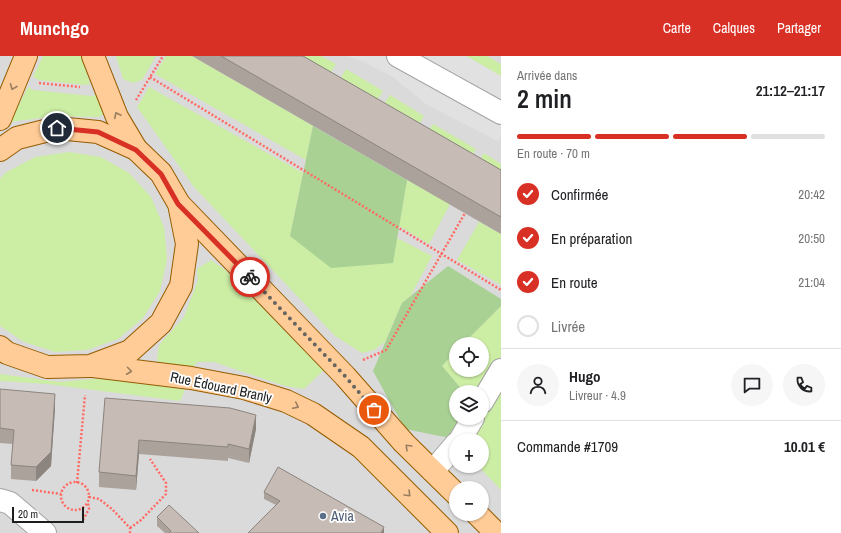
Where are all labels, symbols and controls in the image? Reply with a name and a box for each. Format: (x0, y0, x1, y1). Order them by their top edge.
text: Munchgo (20, 15, 89, 41)
text: Carte (663, 19, 691, 37)
text: Calques (713, 19, 755, 37)
text: Partager (777, 19, 821, 37)
text: Arrivée dans (517, 67, 577, 84)
text: 21:12–21:17 (756, 80, 825, 101)
text: 2 min (517, 81, 572, 116)
one-way arrow (9, 84, 17, 91)
pin (40, 111, 74, 145)
one-way arrow (114, 112, 122, 120)
icon: home (46, 117, 68, 139)
text: En route · 70 m (517, 145, 590, 162)
icon: check (517, 183, 539, 205)
text: Confirmée (551, 184, 608, 205)
text: 20:42 (798, 186, 825, 203)
icon: check (517, 227, 539, 249)
text: En préparation (551, 228, 632, 249)
text: 20:50 (798, 230, 825, 247)
courier (230, 257, 270, 297)
icon: bike (239, 266, 261, 288)
icon: check (517, 271, 539, 293)
text: En route (551, 272, 598, 293)
text: 21:04 (798, 274, 825, 291)
text: Livrée (551, 316, 585, 337)
map controls (449, 337, 489, 521)
button: locate (449, 337, 489, 377)
button: person (517, 364, 559, 406)
button: chat (731, 364, 773, 406)
button: phone (783, 364, 825, 406)
one-way arrow (126, 366, 132, 375)
text: Hugo (569, 366, 600, 387)
street label: Rue Édouard Branly (169, 367, 274, 407)
button: layers (449, 385, 489, 425)
text: Livreur · 4.9 (569, 387, 626, 404)
pin (357, 393, 391, 427)
icon: bag (363, 399, 385, 421)
one-way arrow (292, 401, 300, 408)
button: + (449, 433, 489, 473)
text: Commande #1709 (517, 436, 618, 457)
text: 10.01 € (784, 436, 825, 457)
one-way arrow (405, 444, 413, 452)
button: − (449, 481, 489, 521)
one-way arrow (403, 489, 411, 497)
scale bar (12, 505, 84, 524)
text: 20 m (18, 507, 38, 521)
place label: Avia (330, 507, 354, 525)
marker: Avia (318, 511, 328, 521)

